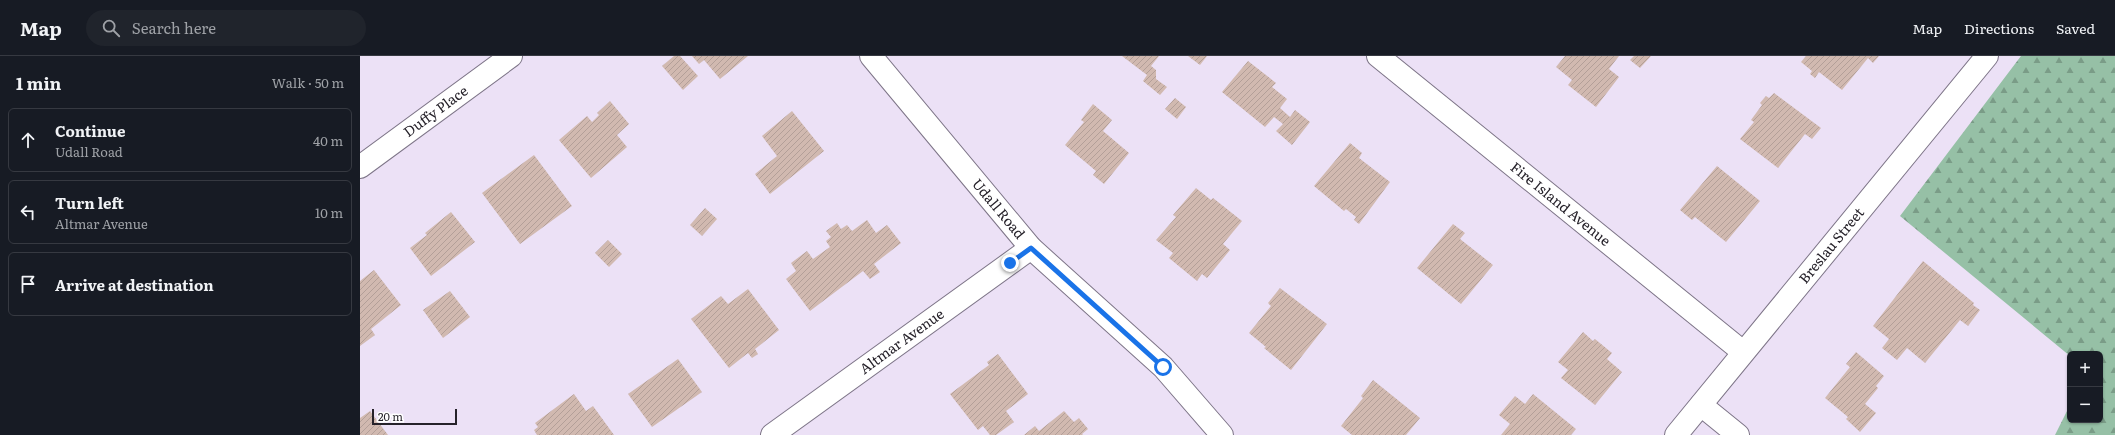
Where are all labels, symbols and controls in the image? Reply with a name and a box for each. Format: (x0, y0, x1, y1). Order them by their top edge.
search box (86, 10, 366, 46)
text: Map (20, 14, 62, 42)
text: Search here (132, 16, 216, 39)
icon: search (100, 17, 122, 39)
text: Map (1912, 18, 1942, 38)
text: Directions (1964, 18, 2034, 38)
text: Saved (2056, 18, 2095, 38)
text: 1 min (16, 70, 61, 95)
text: Walk · 50 m (272, 73, 344, 92)
street label: Duffy Place (399, 80, 471, 141)
text: Continue (55, 119, 125, 142)
icon: ahead (17, 129, 39, 151)
text: 40 m (313, 131, 343, 150)
text: Udall Road (55, 142, 123, 161)
street label: Fire Island Avenue (1507, 156, 1616, 250)
street label: Udall Road (968, 174, 1031, 243)
text: Turn left (55, 191, 124, 214)
icon: left (17, 201, 39, 223)
street label: Breslau Street (1793, 202, 1868, 287)
text: 10 m (315, 203, 343, 222)
text: Altmar Avenue (55, 214, 148, 233)
route end (1001, 254, 1019, 272)
icon: arrive (17, 273, 39, 295)
text: Arrive at destination (55, 273, 214, 296)
street label: Altmar Avenue (855, 303, 947, 378)
map controls (2067, 351, 2103, 423)
button: + (2067, 351, 2103, 387)
route start (1154, 358, 1172, 376)
button: − (2067, 387, 2103, 423)
scale bar (372, 407, 457, 426)
text: 20 m (378, 408, 403, 424)

